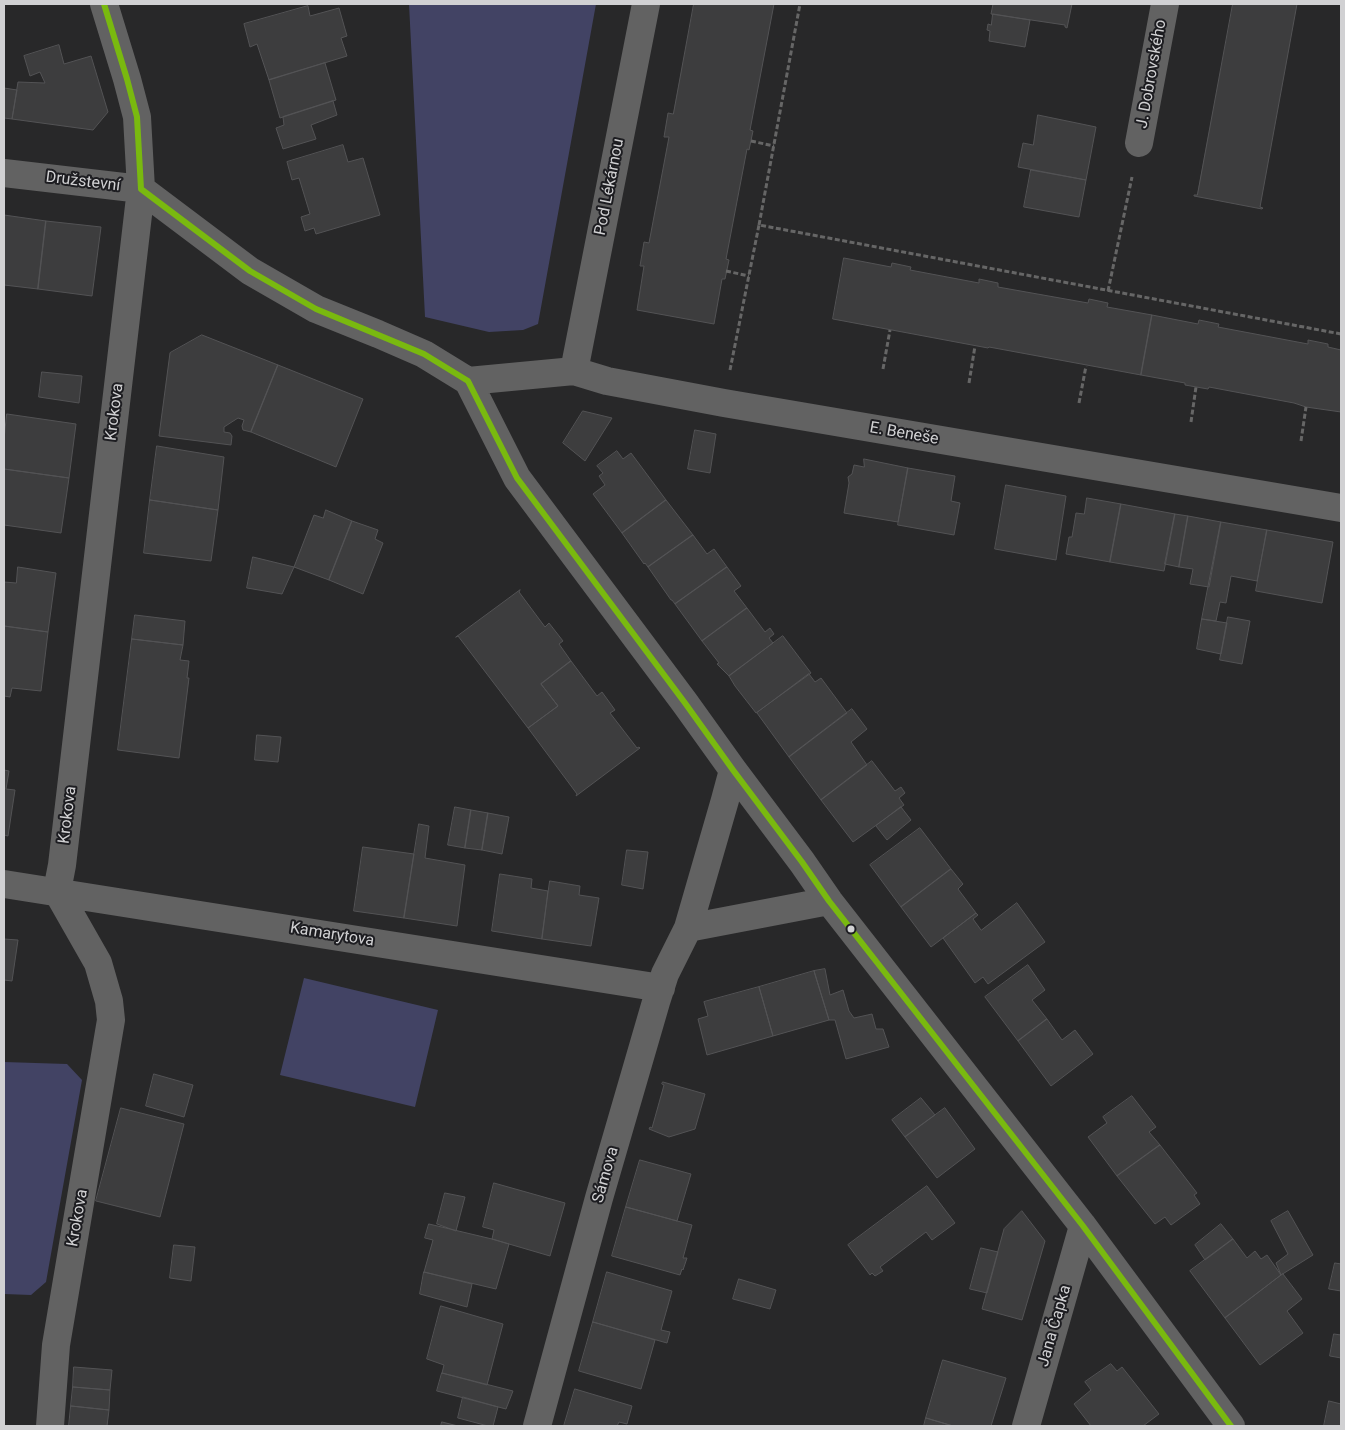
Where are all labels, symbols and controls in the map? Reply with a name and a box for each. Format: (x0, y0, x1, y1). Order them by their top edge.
street label: J. Dobrovského (1133, 18, 1171, 130)
street label: Pod Lékárnou (591, 137, 629, 237)
street label: Družstevní (45, 168, 121, 196)
street label: Krokova (102, 382, 128, 442)
street label: E. Beneše (868, 418, 940, 450)
street label: Krokova (55, 785, 81, 845)
street label: Kamarytova (289, 919, 375, 951)
unlabelled marker (846, 924, 856, 934)
street label: Sámova (589, 1145, 623, 1205)
street label: Krokova (64, 1188, 92, 1248)
street label: Jana Čapka (1034, 1283, 1076, 1369)

